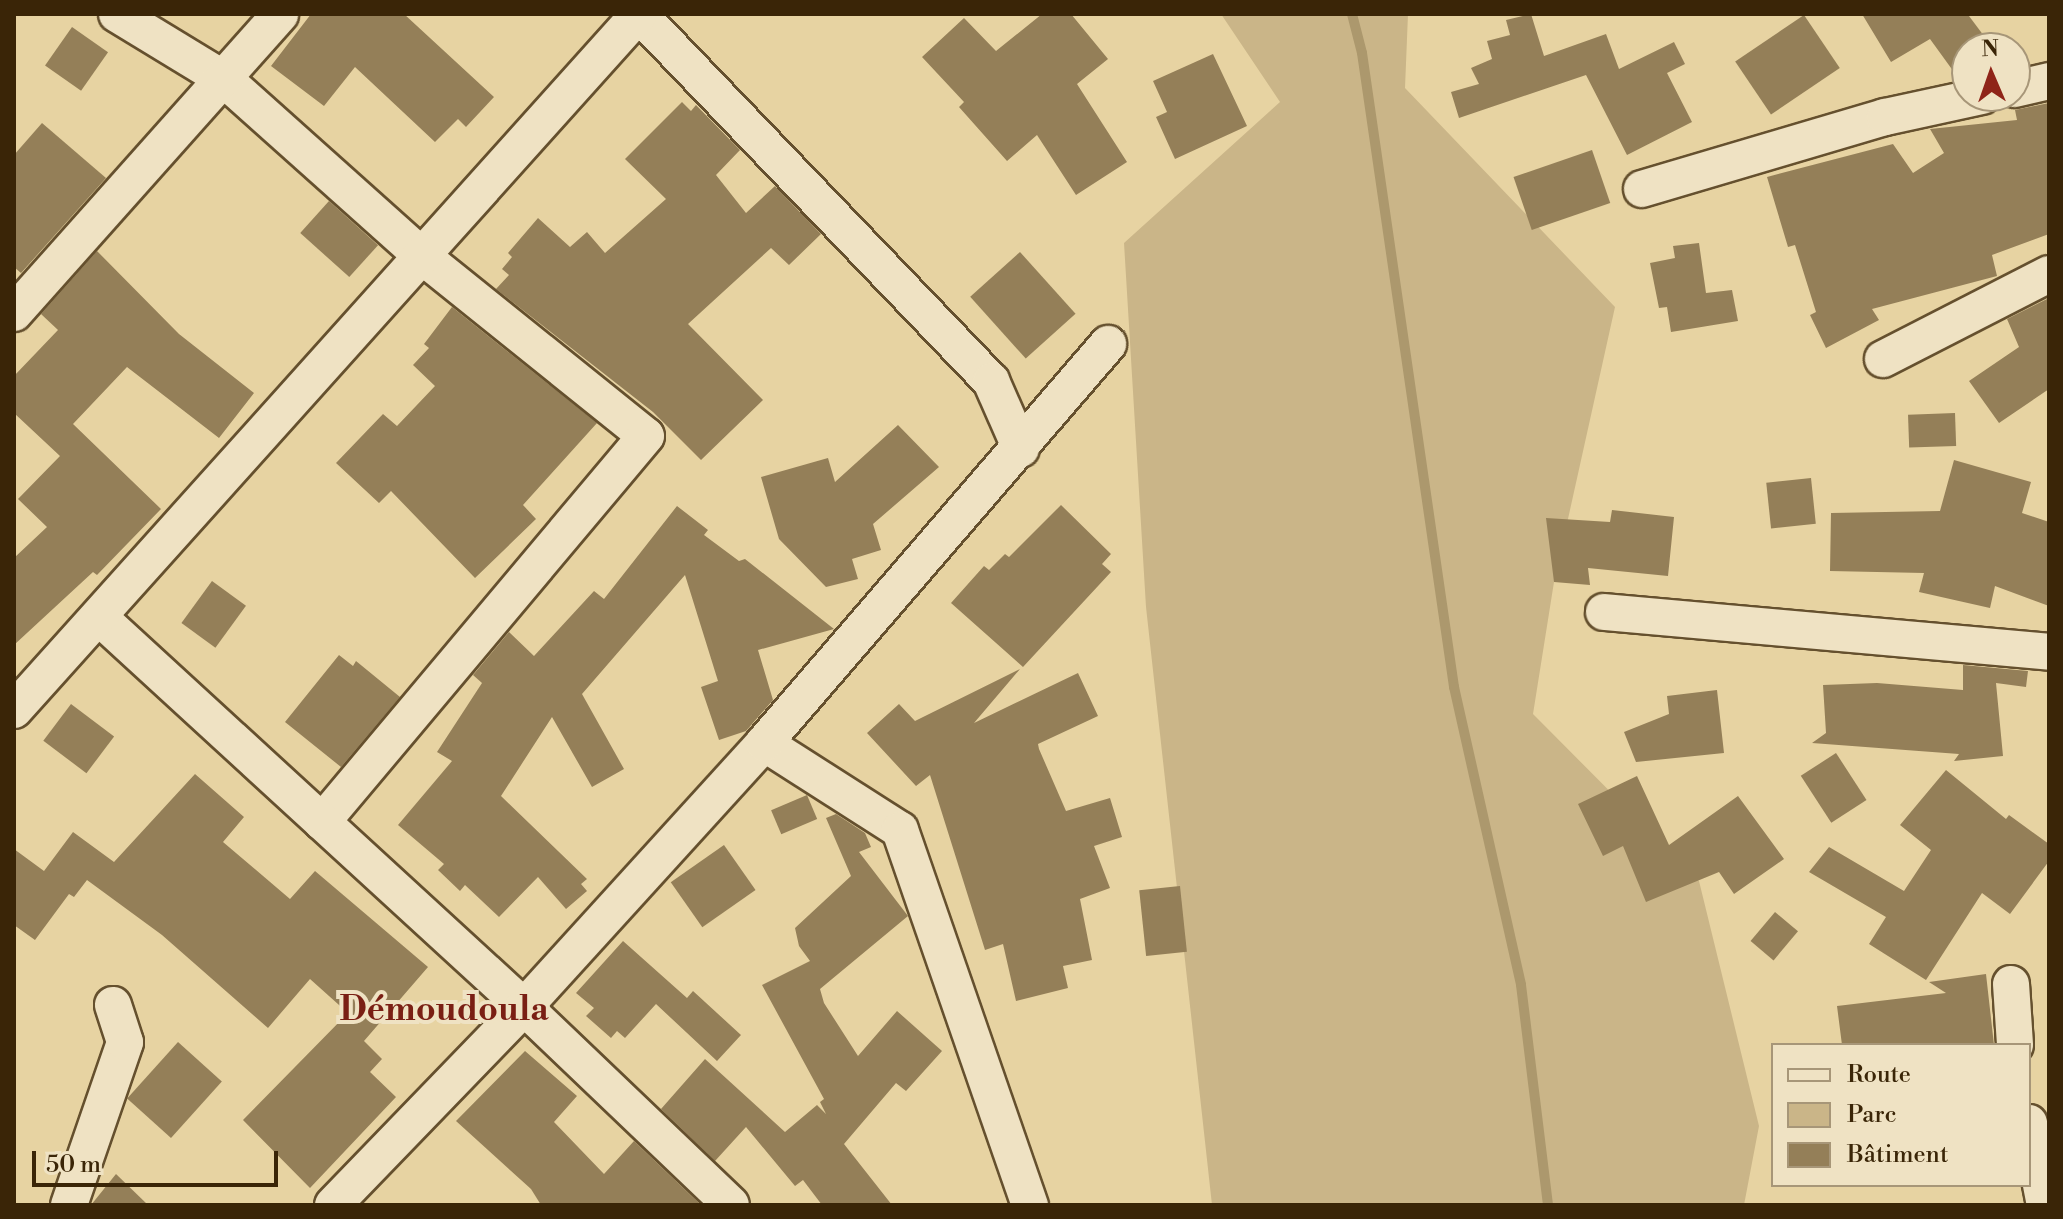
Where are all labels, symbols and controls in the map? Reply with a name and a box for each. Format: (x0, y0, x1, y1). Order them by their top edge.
north arrow (1951, 32, 2031, 112)
text: N (1981, 36, 1999, 63)
district label: Démoudoula (339, 991, 549, 1031)
legend (1771, 1043, 2031, 1187)
text: Route (1847, 1060, 1911, 1090)
text: Parc (1847, 1100, 1897, 1130)
scale bar (36, 1135, 282, 1185)
text: Bâtiment (1847, 1140, 1948, 1170)
text: 50 m (46, 1150, 101, 1180)

